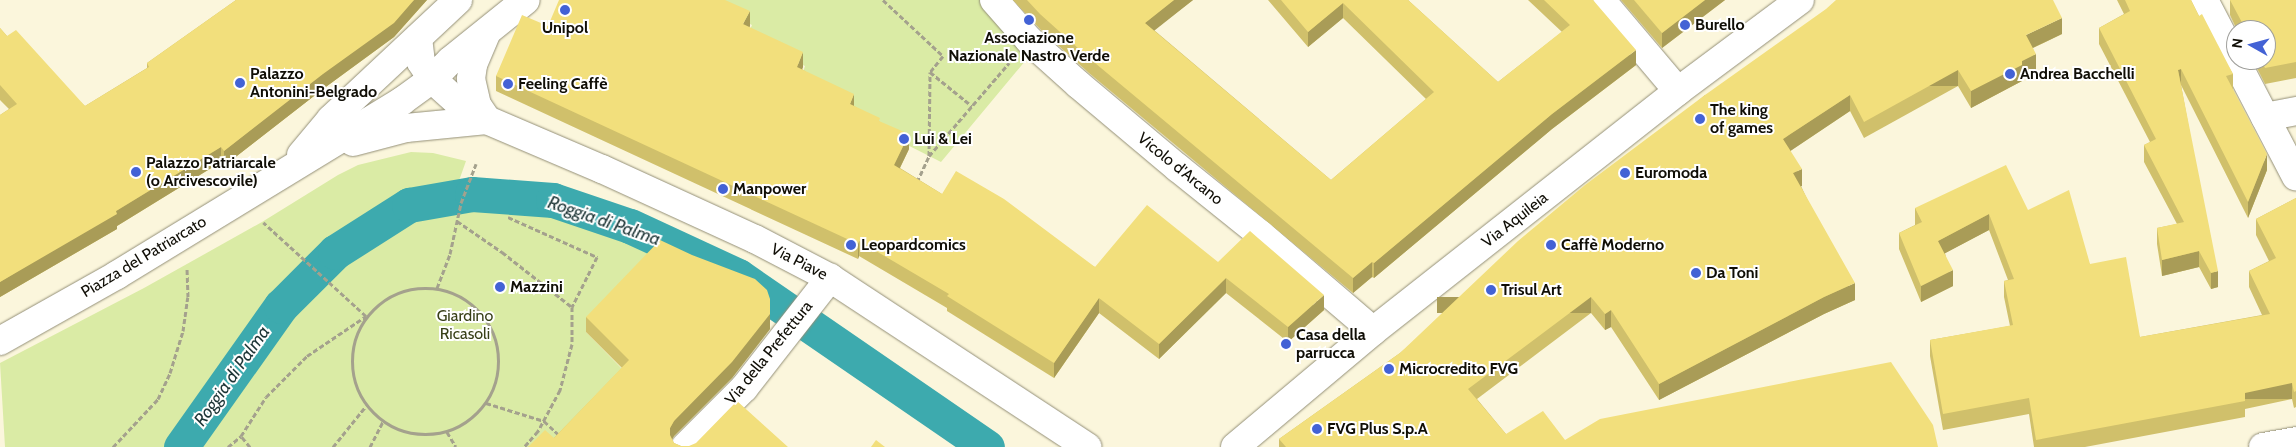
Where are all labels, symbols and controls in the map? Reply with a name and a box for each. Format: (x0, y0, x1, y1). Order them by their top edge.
marker: Unipol (559, 4, 571, 16)
marker: Associazione Nazionale Nastro Verde (1023, 14, 1035, 26)
place label: Burello (1695, 15, 1745, 35)
place label: Unipol (542, 18, 588, 38)
marker: Burello (1679, 19, 1691, 31)
north arrow (2226, 20, 2276, 70)
place label: Associazione Nazionale Nastro Verde (948, 28, 1110, 66)
text: N (2228, 37, 2247, 49)
place label: Palazzo Antonini-Belgrado (250, 64, 377, 102)
place label: Andrea Bacchelli (2020, 64, 2135, 84)
marker: Andrea Bacchelli (2004, 68, 2016, 80)
place label: Feeling Caffè (518, 74, 607, 94)
marker: Palazzo Antonini-Belgrado (234, 77, 246, 89)
marker: Feeling Caffè (502, 78, 514, 90)
place label: The king of games (1710, 100, 1773, 138)
marker: The king of games (1694, 113, 1706, 125)
place label: Lui & Lei (914, 129, 972, 149)
street label: Vicolo d'Arcano (1133, 129, 1227, 209)
marker: Lui & Lei (898, 133, 910, 145)
place label: Palazzo Patriarcale (o Arcivescovile) (146, 153, 276, 191)
place label: Euromoda (1635, 163, 1707, 183)
marker: Palazzo Patriarcale (o Arcivescovile) (130, 166, 142, 178)
marker: Euromoda (1619, 167, 1631, 179)
place label: Manpower (733, 179, 806, 199)
marker: Manpower (717, 183, 729, 195)
street label: Via Aquileia (1478, 188, 1552, 252)
water label: Roggia di Palma (545, 192, 663, 250)
street label: Piazza del Patriarcato (78, 212, 210, 302)
place label: Leopardcomics (861, 235, 966, 255)
place label: Caffè Moderno (1561, 235, 1664, 255)
marker: Leopardcomics (845, 239, 857, 251)
marker: Caffè Moderno (1545, 239, 1557, 251)
street label: Via Piave (768, 240, 830, 284)
place label: Da Toni (1706, 263, 1758, 283)
marker: Da Toni (1690, 267, 1702, 279)
place label: Mazzini (510, 277, 563, 297)
place label: Trisul Art (1501, 280, 1562, 300)
marker: Mazzini (494, 281, 506, 293)
marker: Trisul Art (1485, 284, 1497, 296)
street label: Via della Prefettura (721, 297, 817, 409)
park label: Giardino Ricasoli (437, 306, 493, 344)
water label: Roggia di Palma (189, 322, 275, 430)
place label: Casa della parrucca (1296, 325, 1366, 363)
marker: Casa della parrucca (1280, 338, 1292, 350)
place label: Microcredito FVG (1399, 359, 1518, 379)
marker: Microcredito FVG (1383, 363, 1395, 375)
place label: FVG Plus S.p.A (1327, 419, 1428, 439)
marker: FVG Plus S.p.A (1311, 423, 1323, 435)

